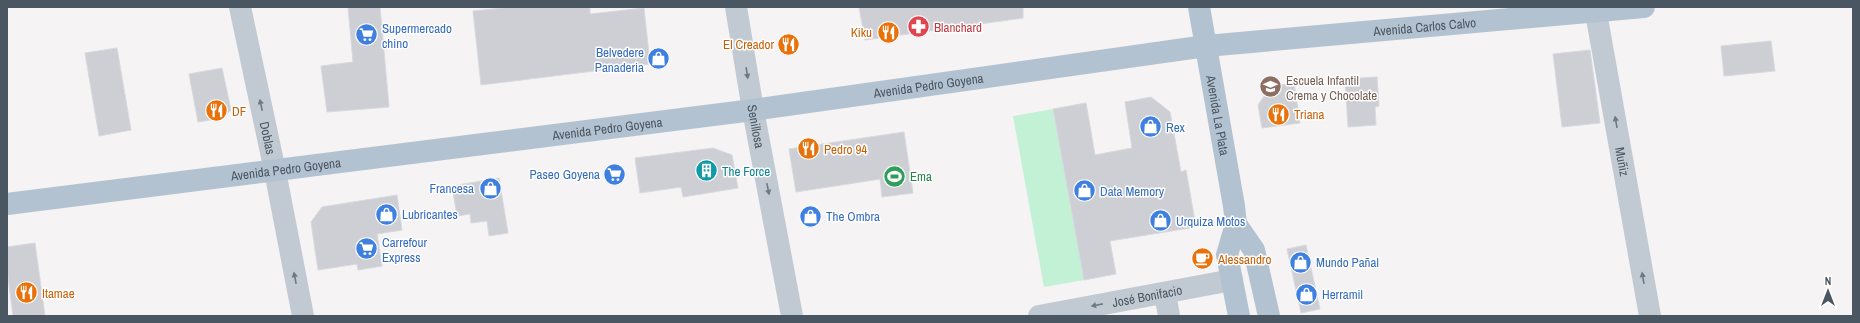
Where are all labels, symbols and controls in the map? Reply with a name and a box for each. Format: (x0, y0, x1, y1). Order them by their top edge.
pharmacy icon: Blanchard (905, 14, 931, 40)
street label: Avenida Carlos Calvo (1372, 14, 1477, 40)
restaurant icon: Kiku (875, 19, 901, 45)
place label: Blanchard (934, 19, 982, 36)
place label: Supermercado chino (382, 20, 452, 52)
supermarket icon: Supermercado chino (353, 22, 379, 48)
place label: Kiku (851, 24, 872, 41)
restaurant icon: El Creador (776, 31, 802, 57)
place label: El Creador (723, 36, 774, 53)
place label: Belvedere Panaderia (595, 44, 644, 76)
shop icon: Belvedere Panaderia (646, 46, 672, 72)
one-way arrow (744, 67, 750, 79)
street label: Avenida Pedro Goyena (871, 70, 985, 102)
place label: Escuela Infantil Crema y Chocolate (1286, 72, 1377, 104)
street label: Avenida La Plata (1202, 73, 1233, 157)
school or university icon: Escuela Infantil Crema y Chocolate (1257, 74, 1283, 100)
restaurant icon: DF (204, 98, 230, 124)
one-way arrow (258, 99, 264, 111)
restaurant icon: Triana (1266, 101, 1292, 127)
place label: DF (232, 103, 247, 120)
street label: Senillosa (743, 103, 768, 150)
place label: Triana (1294, 106, 1324, 123)
street label: Avenida Pedro Goyena (550, 113, 663, 144)
shop icon: Rex (1138, 114, 1164, 140)
one-way arrow (1612, 116, 1618, 128)
place label: Rex (1166, 119, 1186, 136)
street label: Doblas (256, 120, 279, 156)
restaurant icon: Pedro 94 (796, 136, 822, 162)
place label: Pedro 94 (824, 141, 867, 158)
street label: Muñiz (1611, 146, 1633, 177)
street label: Avenida Pedro Goyena (229, 154, 342, 185)
building icon: The Force (694, 158, 720, 184)
supermarket icon: Paseo Goyena (602, 161, 628, 187)
place label: The Force (722, 163, 770, 180)
sports icon: Ema (882, 163, 908, 189)
place label: Paseo Goyena (529, 166, 600, 183)
place label: Ema (910, 168, 932, 185)
shop icon: Francesa (477, 175, 503, 201)
shop icon: Data Memory (1072, 178, 1098, 204)
place label: Francesa (430, 180, 474, 197)
one-way arrow (766, 183, 772, 195)
place label: Data Memory (1100, 183, 1165, 200)
shop icon: Lubricantes (374, 201, 400, 227)
shop icon: The Ombra (798, 203, 824, 229)
place label: Lubricantes (402, 206, 458, 223)
place label: The Ombra (826, 208, 880, 225)
shop icon: Urquiza Motos (1147, 208, 1173, 234)
place label: Urquiza Motos (1176, 213, 1245, 230)
place label: Carrefour Express (382, 234, 427, 266)
supermarket icon: Carrefour Express (354, 236, 380, 262)
cafe icon: Alessandro (1190, 246, 1216, 272)
shop icon: Mundo Pañal (1287, 249, 1313, 275)
place label: Alessandro (1217, 251, 1271, 268)
place label: Mundo Pañal (1316, 254, 1379, 271)
one-way arrow (1640, 271, 1646, 284)
north arrow (1808, 271, 1848, 311)
one-way arrow (292, 272, 298, 284)
text: N (1825, 274, 1831, 288)
restaurant icon: Itamae (13, 280, 39, 306)
street label: José Bonifacio (1111, 281, 1184, 311)
shop icon: Herramil (1293, 281, 1319, 307)
place label: Itamae (42, 285, 75, 302)
place label: Herramil (1322, 286, 1363, 303)
one-way arrow (1091, 303, 1103, 309)

